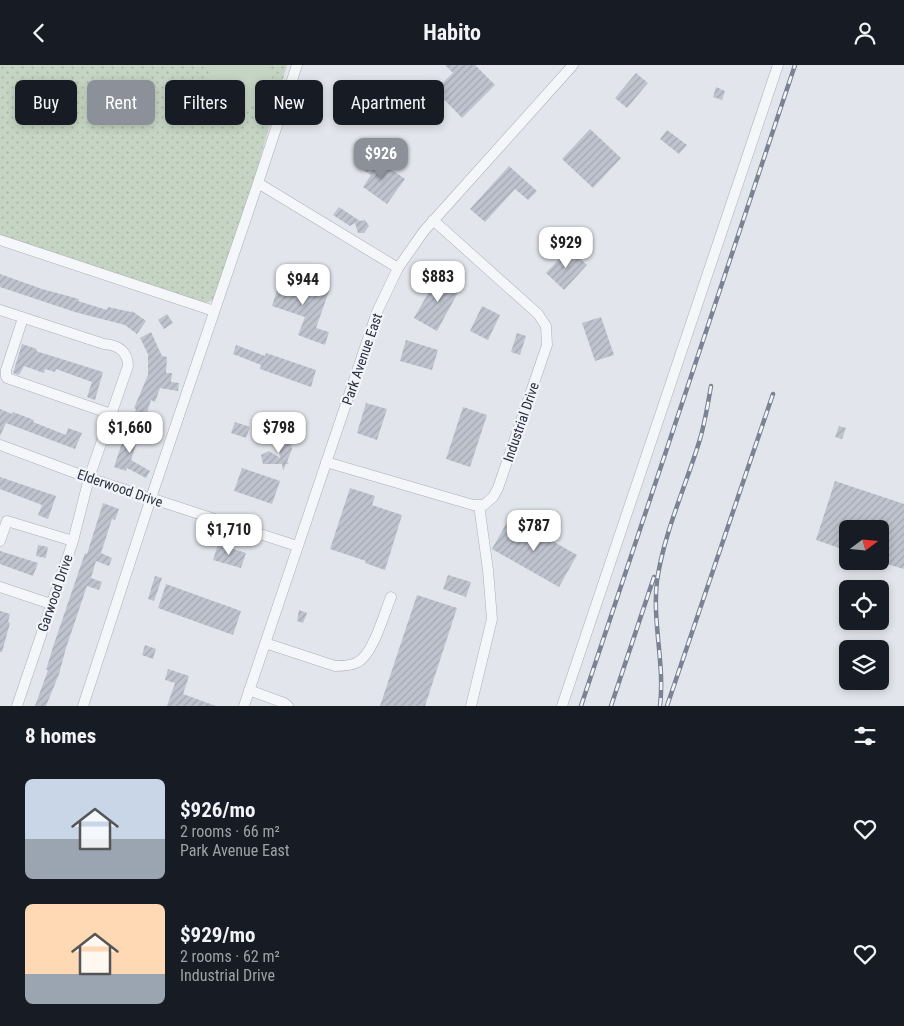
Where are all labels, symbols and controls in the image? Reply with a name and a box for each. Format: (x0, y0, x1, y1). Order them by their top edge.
icon: back (25, 19, 53, 47)
icon: person (851, 19, 879, 47)
text: Habito (423, 20, 481, 45)
chip: Buy (15, 80, 77, 125)
chip: Rent (87, 80, 155, 125)
chip: Filters (165, 80, 245, 125)
chip: New (255, 80, 323, 125)
chip: Apartment (333, 80, 444, 125)
pin: $926 (351, 137, 411, 180)
text: $926 (365, 144, 397, 163)
pin: $929 (536, 227, 596, 269)
text: $929 (550, 233, 582, 252)
pin: $883 (408, 261, 468, 303)
pin: $944 (273, 263, 333, 306)
text: $883 (422, 267, 454, 286)
text: $944 (287, 270, 319, 289)
street label: Park Avenue East (339, 311, 385, 407)
street label: Industrial Drive (500, 380, 542, 464)
pin: $1,660 (89, 411, 171, 454)
pin: $798 (249, 411, 309, 454)
text: $1,660 (108, 418, 152, 437)
text: $798 (263, 418, 295, 437)
street label: Elderwood Drive (75, 466, 165, 510)
pin: $787 (504, 509, 564, 552)
pin: $1,710 (188, 513, 270, 556)
text: $787 (518, 516, 550, 535)
text: $1,710 (207, 520, 251, 539)
north arrow (839, 520, 889, 570)
map controls (839, 520, 889, 690)
street label: Garwood Drive (34, 552, 76, 634)
button: locate (839, 580, 889, 630)
button: layers (839, 640, 889, 690)
icon: filters (851, 722, 879, 750)
text: 8 homes (25, 724, 96, 748)
text: $926/mo (180, 798, 255, 822)
icon: home (65, 799, 125, 859)
icon: heart (851, 815, 879, 843)
text: 2 rooms · 66 m² (180, 822, 280, 841)
text: Park Avenue East (180, 841, 290, 860)
text: $929/mo (180, 923, 255, 947)
icon: home (65, 924, 125, 984)
icon: heart (851, 940, 879, 968)
text: 2 rooms · 62 m² (180, 947, 280, 966)
text: Industrial Drive (180, 966, 275, 985)

